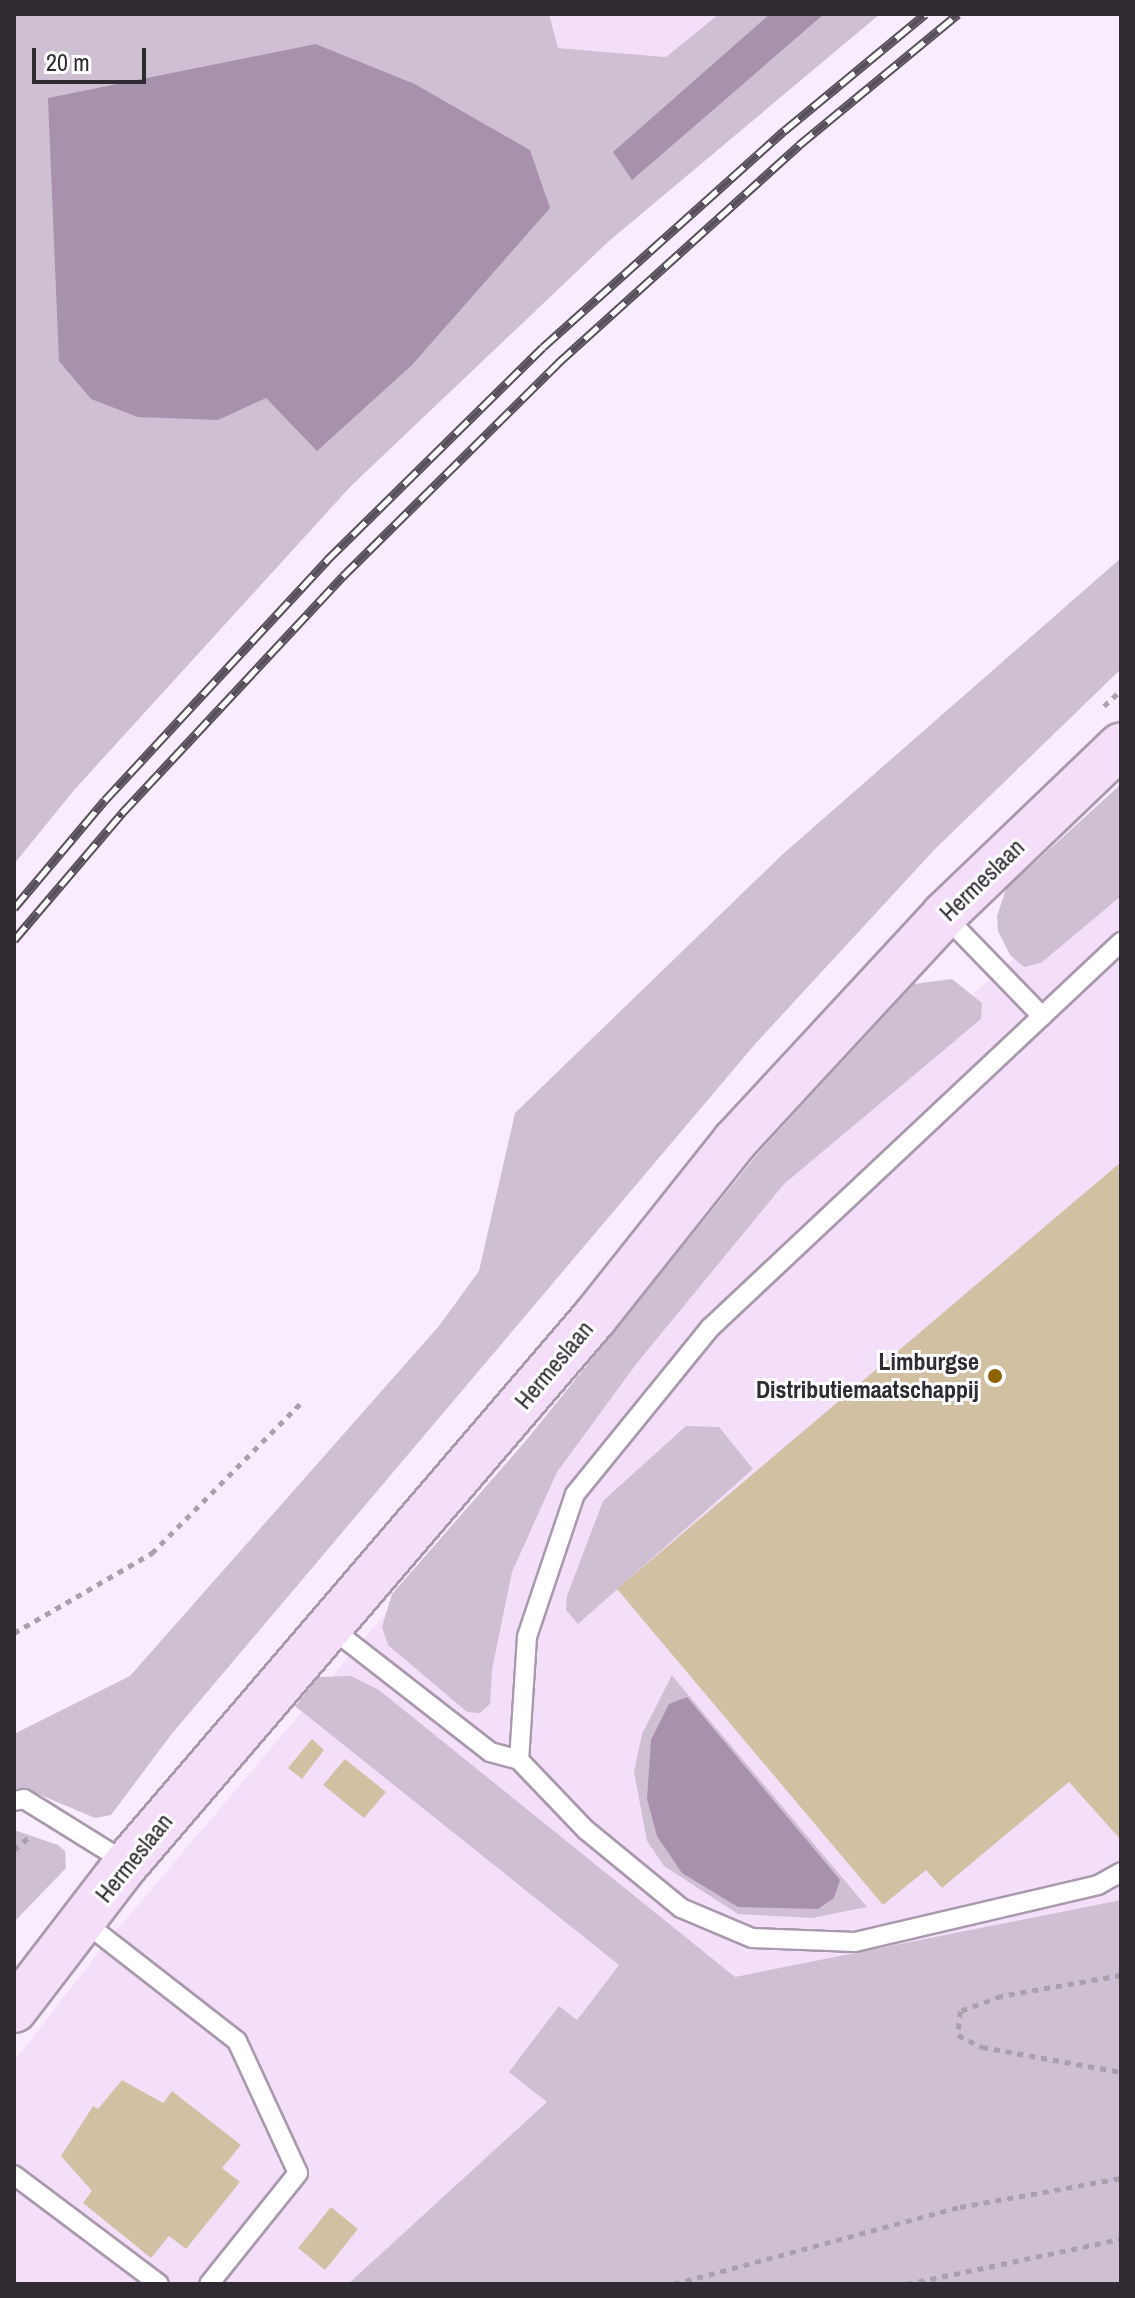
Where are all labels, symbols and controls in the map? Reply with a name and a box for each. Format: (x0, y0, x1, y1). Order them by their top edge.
scale bar (36, 32, 150, 82)
text: 20 m (46, 46, 90, 78)
street label: Hermeslaan (934, 833, 1030, 927)
street label: Hermeslaan (509, 1315, 599, 1415)
place label: Limburgse Distributiemaatschappij (756, 1348, 979, 1404)
marker: Limburgse Distributiemaatschappij (986, 1367, 1004, 1385)
street label: Hermeslaan (89, 1808, 179, 1908)

